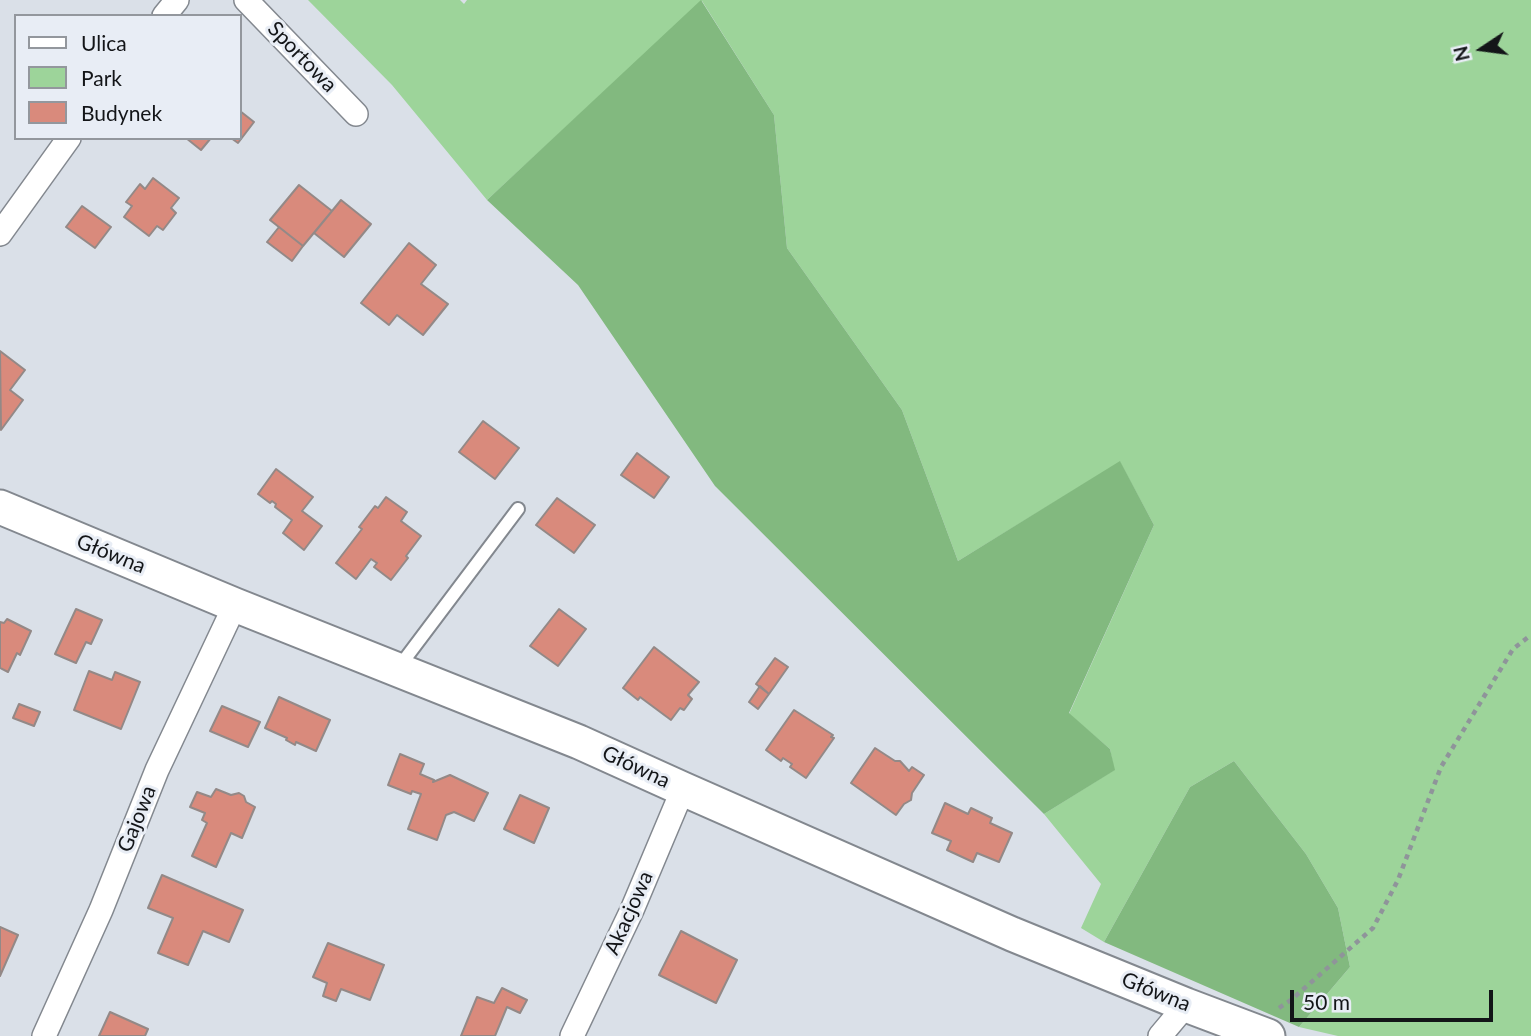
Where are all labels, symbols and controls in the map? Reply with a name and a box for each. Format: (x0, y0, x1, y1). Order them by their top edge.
legend (14, 14, 242, 140)
north arrow (1447, 14, 1517, 84)
street label: Sportowa (262, 16, 342, 98)
text: Ulica (81, 30, 127, 55)
text: N (1448, 44, 1474, 64)
text: Park (81, 65, 122, 90)
text: Budynek (81, 100, 162, 125)
street label: Główna (73, 529, 149, 579)
street label: Główna (598, 740, 674, 794)
street label: Gajowa (112, 782, 162, 856)
street label: Akacjowa (599, 867, 659, 959)
street label: Główna (1118, 967, 1194, 1017)
scale bar (1293, 976, 1496, 1020)
text: 50 m (1303, 989, 1350, 1014)

